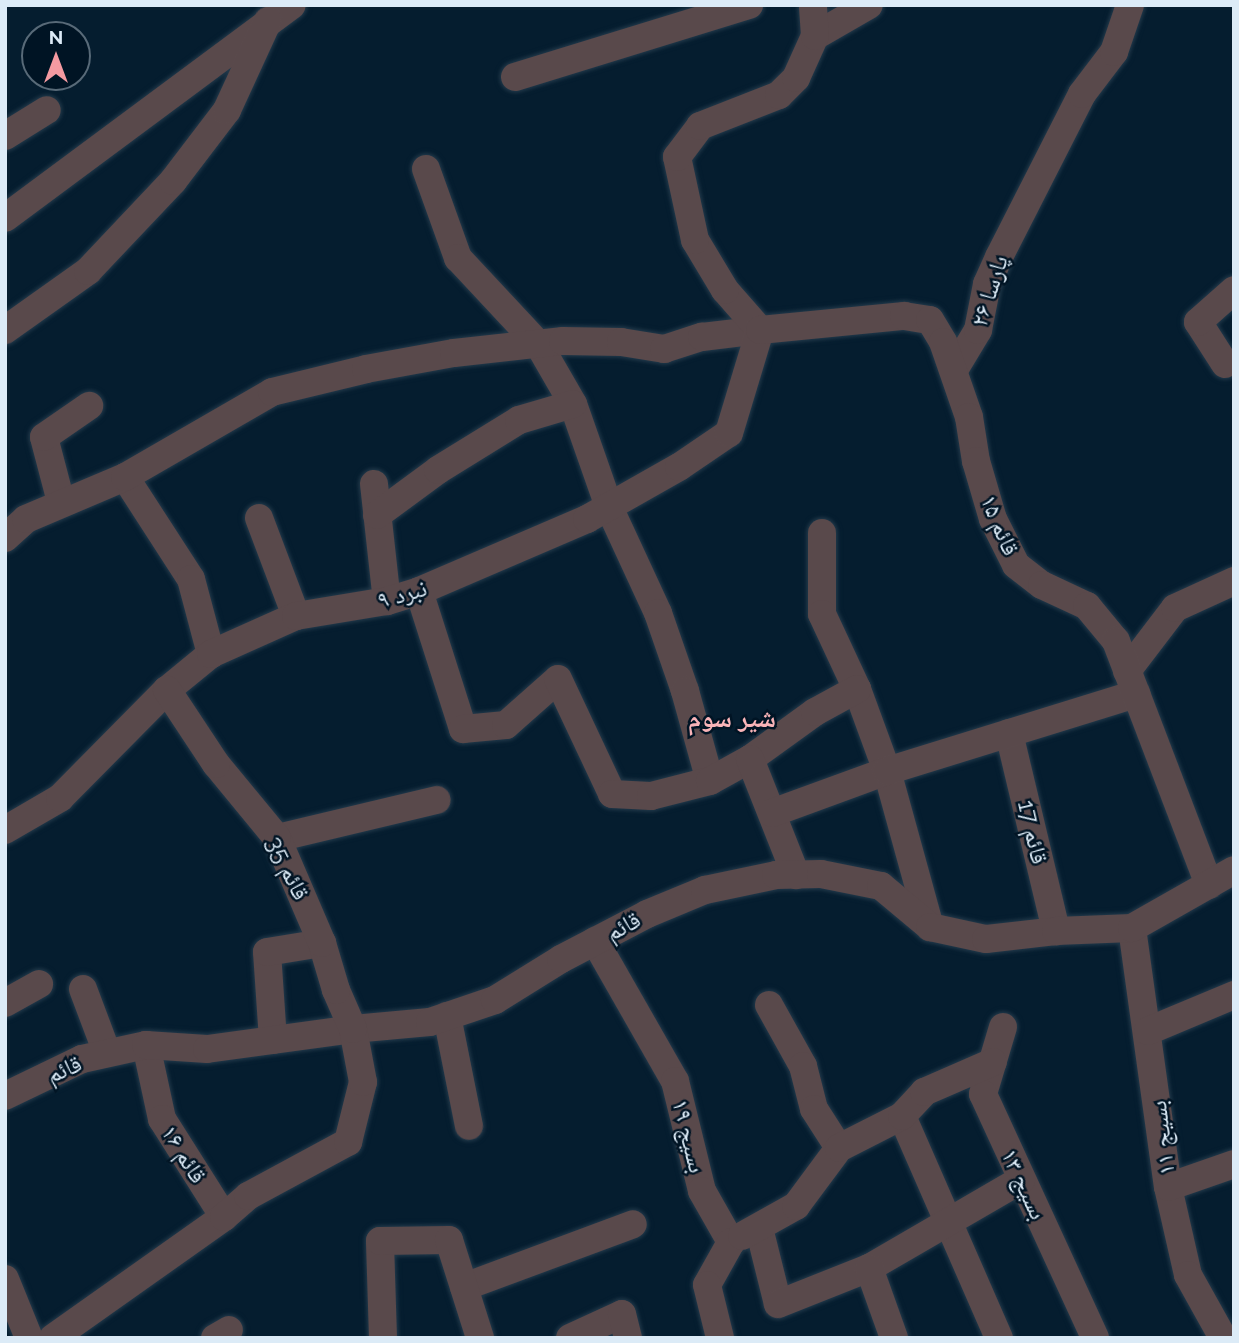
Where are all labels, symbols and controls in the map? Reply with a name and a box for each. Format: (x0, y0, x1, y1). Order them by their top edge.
north arrow (21, 21, 91, 91)
text: N (49, 26, 63, 48)
street label: پارسا ۲۶ (964, 252, 1014, 330)
street label: قائم ۱۵ (974, 490, 1026, 560)
street label: نبرد ۹ (374, 573, 430, 615)
district label: شیر سوم (688, 703, 776, 735)
street label: قائم 17 (1012, 797, 1054, 867)
street label: قائم 35 (260, 831, 316, 905)
street label: قائم (601, 905, 645, 947)
street label: قائم (42, 1049, 86, 1089)
street label: بسیج ۱۹ (666, 1096, 712, 1176)
street label: بسیج ۱۱ (1143, 1099, 1181, 1177)
street label: قائم ۱۶ (155, 1120, 213, 1188)
street label: بسیج ۱۳ (995, 1144, 1053, 1224)

